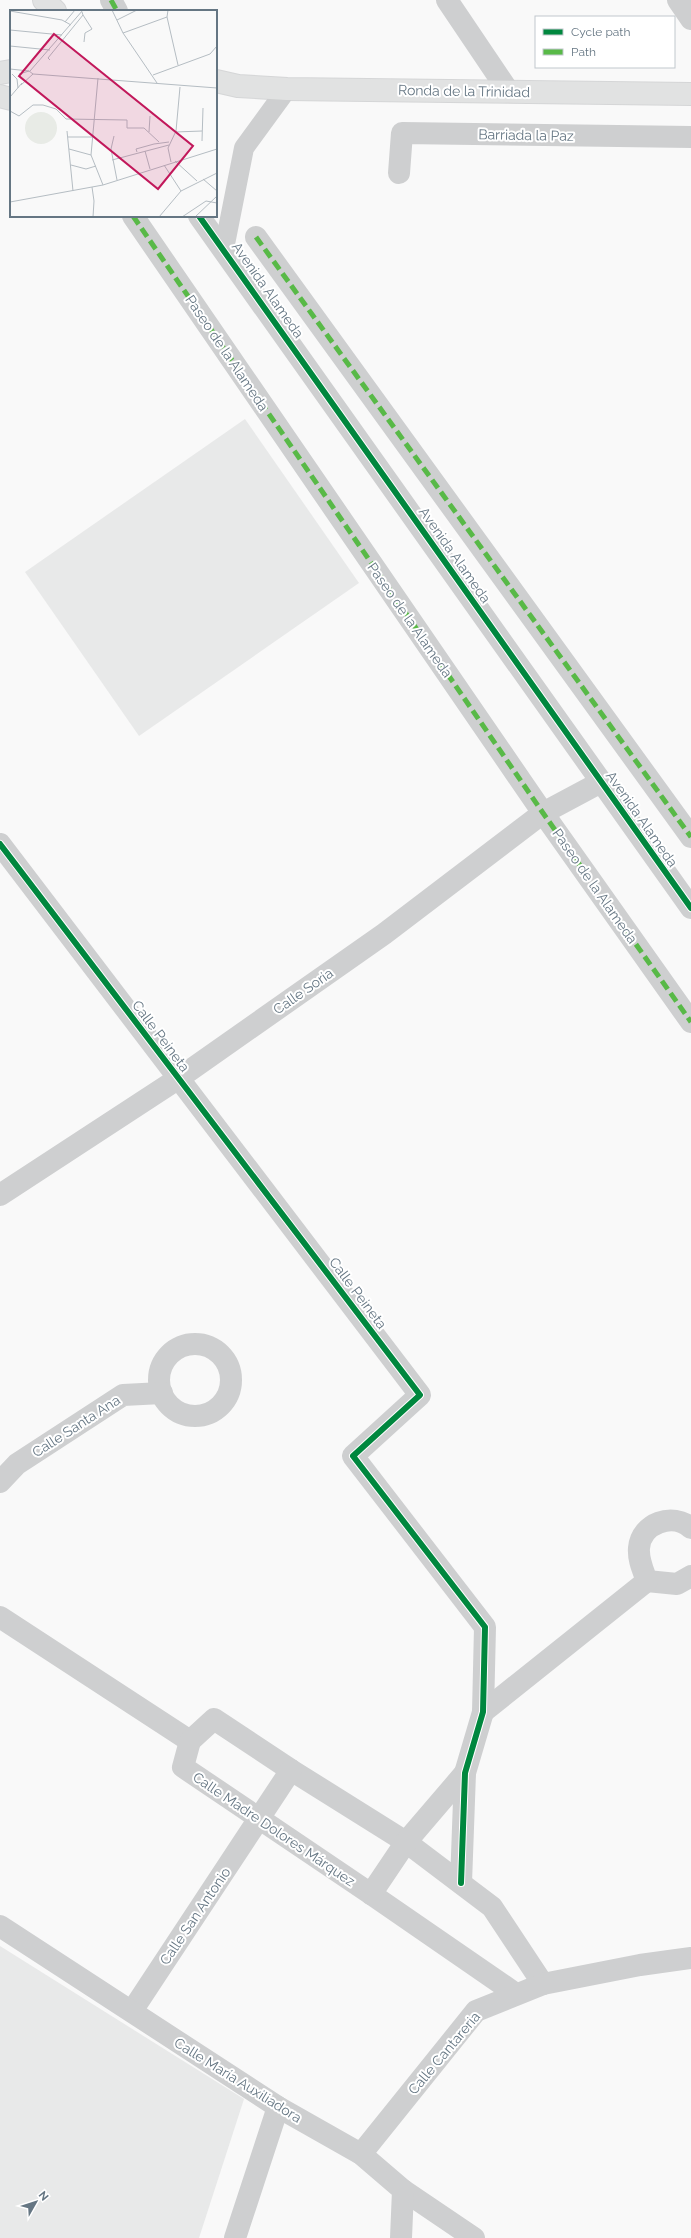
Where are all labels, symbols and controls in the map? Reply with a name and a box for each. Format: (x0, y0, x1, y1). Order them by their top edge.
inset map (10, 10, 217, 217)
legend (535, 16, 675, 68)
text: Cycle path (571, 25, 630, 39)
text: Path (571, 45, 596, 59)
street label: Ronda de la Trinidad (398, 82, 530, 100)
street label: Barriada la Paz (478, 126, 574, 144)
street label: Avenida Alameda (229, 239, 307, 341)
street label: Paseo de la Alameda (182, 292, 272, 414)
street label: Avenida Alameda (416, 504, 494, 606)
street label: Paseo de la Alameda (364, 559, 456, 681)
street label: Avenida Alameda (603, 768, 681, 870)
street label: Paseo de la Alameda (549, 825, 641, 947)
street label: Calle Soria (270, 965, 336, 1017)
street label: Calle Peineta (129, 997, 193, 1075)
street label: Calle Peineta (326, 1254, 390, 1332)
street label: Calle Santa Ana (29, 1392, 123, 1460)
street label: Calle Madre Dolores Márquez (190, 1769, 358, 1889)
street label: Calle San Antonio (156, 1864, 234, 1968)
street label: Calle Cantareria (405, 2008, 483, 2098)
street label: Calle María Auxiliadora (171, 2034, 305, 2126)
north arrow (16, 2182, 56, 2222)
text: N (36, 2189, 51, 2203)

